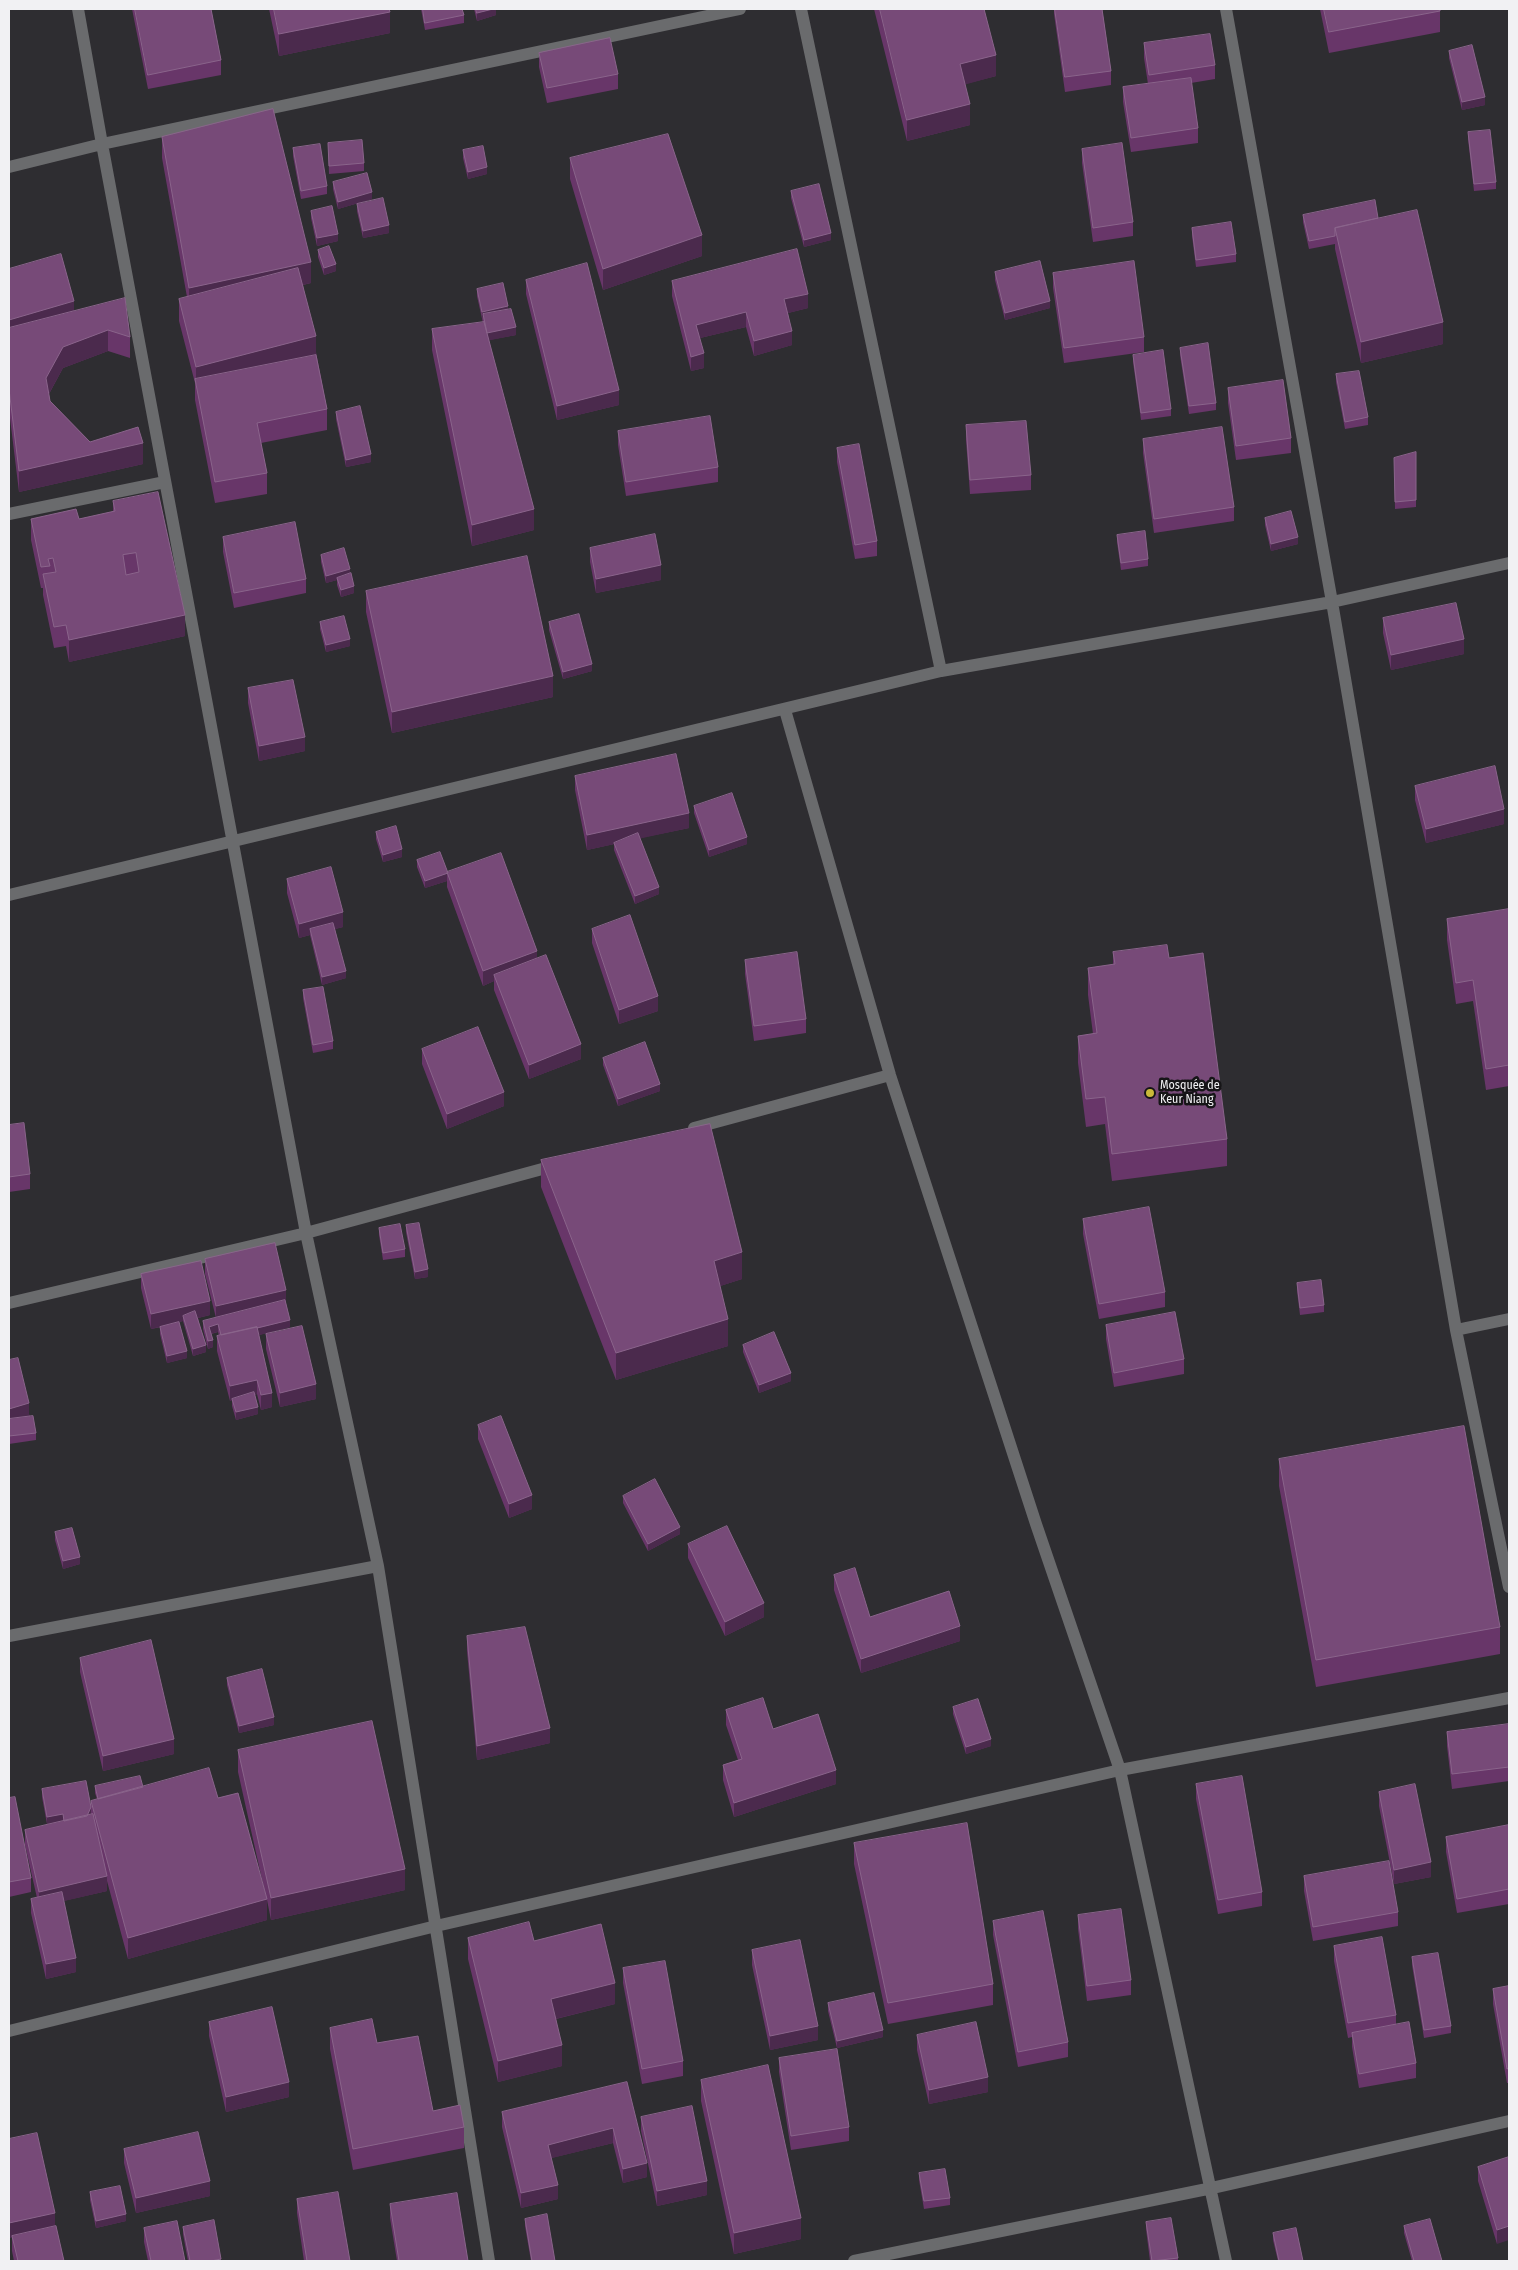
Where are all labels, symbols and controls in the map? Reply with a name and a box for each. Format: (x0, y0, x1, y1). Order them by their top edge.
place label: Mosquée de Keur Niang (1160, 1079, 1220, 1107)
marker: Mosquée de Keur Niang (1144, 1087, 1156, 1099)

